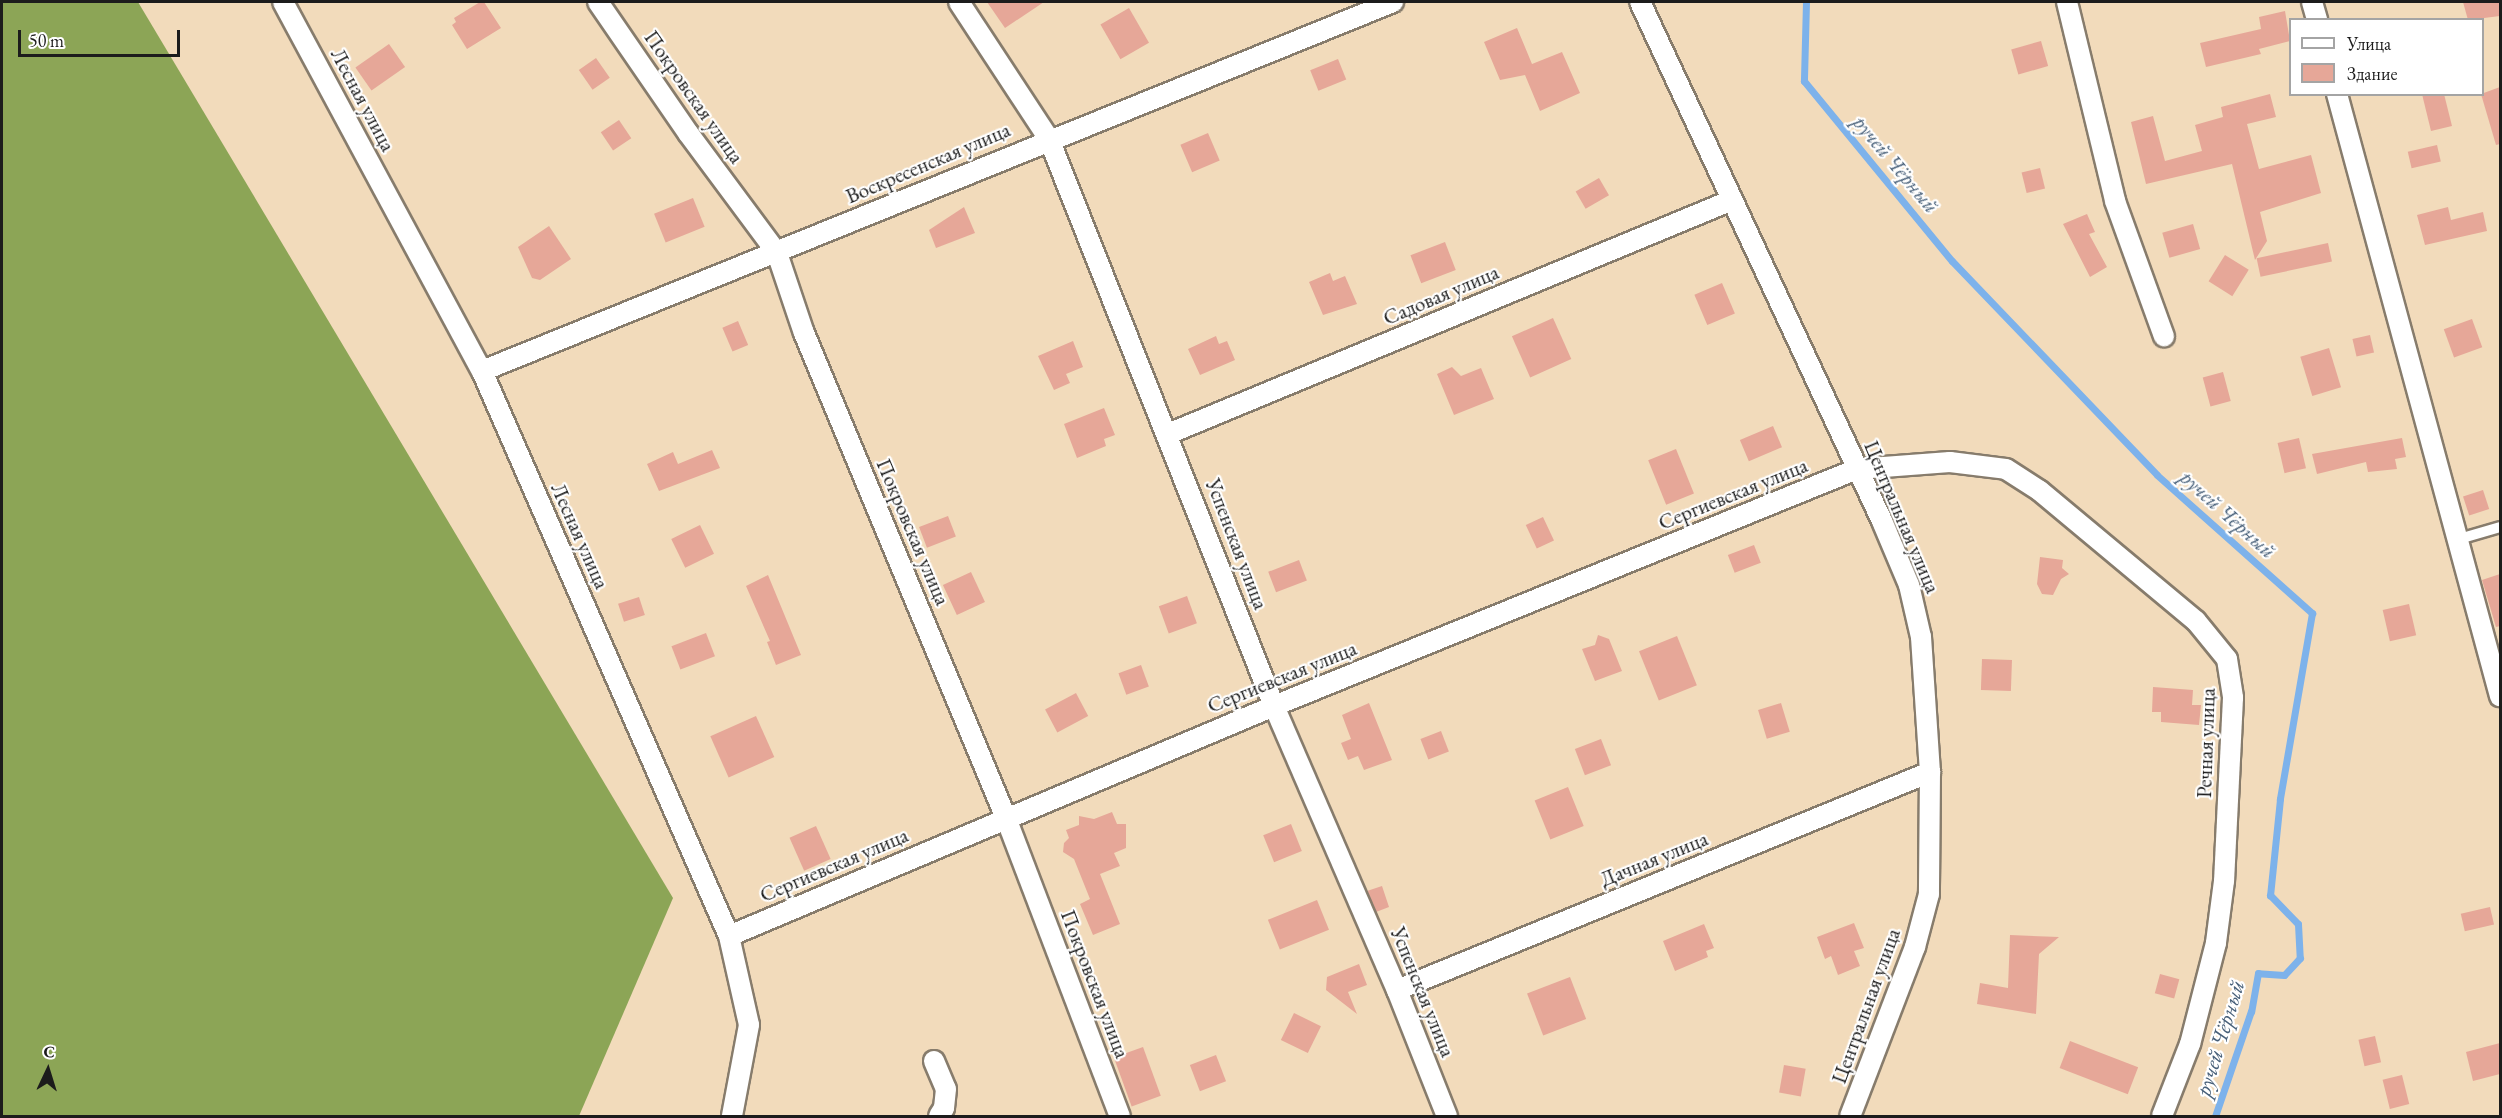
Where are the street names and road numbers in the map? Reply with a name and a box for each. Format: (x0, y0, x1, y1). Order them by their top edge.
street label: Покровская улица (639, 25, 749, 169)
street label: Лесная улица (325, 44, 401, 156)
street label: Воскресенская улица (842, 117, 1014, 209)
street label: Садовая улица (1379, 259, 1503, 331)
street label: Центральная улица (1859, 437, 1945, 597)
street label: Сергиевская улица (1655, 453, 1811, 535)
street label: Покровская улица (871, 455, 955, 609)
street label: Успенская улица (1200, 475, 1274, 613)
street label: Лесная улица (545, 479, 615, 593)
street label: Сергиевская улица (1204, 636, 1360, 718)
street label: Речная улица (2191, 688, 2221, 798)
street label: Сергиевская улица (756, 822, 912, 908)
street label: Дачная улица (1596, 826, 1712, 892)
street label: Покровская улица (1055, 906, 1135, 1062)
street label: Успенская улица (1385, 923, 1461, 1061)
street label: Центральная улица (1826, 925, 1906, 1087)

